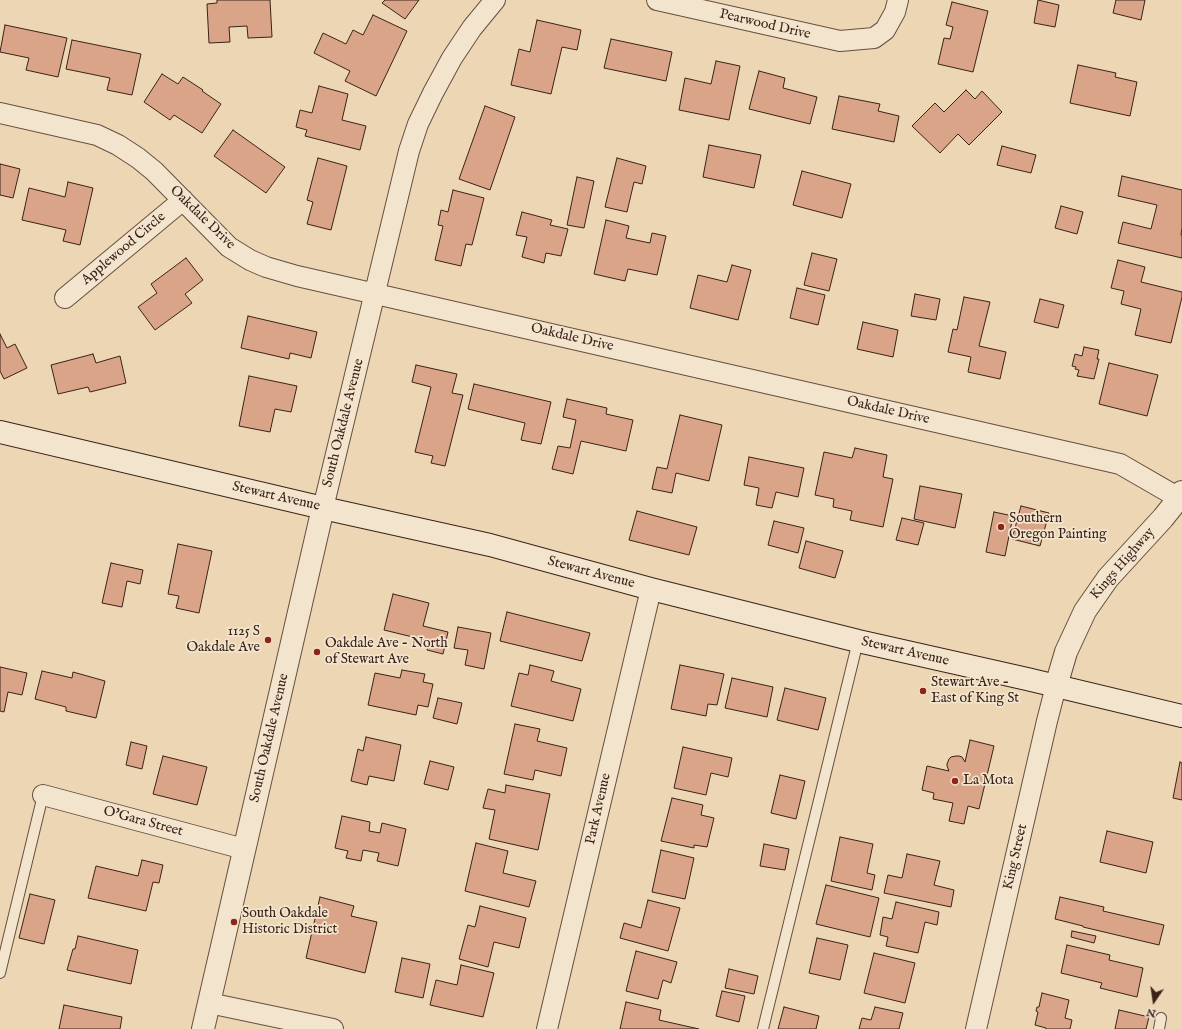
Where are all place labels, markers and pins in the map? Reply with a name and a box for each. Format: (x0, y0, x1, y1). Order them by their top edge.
place label: Southern Oregon Painting (1009, 511, 1107, 544)
marker: Southern Oregon Painting (996, 522, 1006, 532)
place label: 1125 S Oakdale Ave (186, 624, 260, 656)
marker: 1125 S Oakdale Ave (263, 635, 273, 645)
place label: Oakdale Ave - North of Stewart Ave (325, 636, 448, 668)
marker: Oakdale Ave - North of Stewart Ave (312, 647, 322, 657)
place label: Stewart Ave - East of King St (931, 675, 1019, 708)
marker: Stewart Ave - East of King St (918, 686, 928, 696)
place label: La Mota (963, 773, 1013, 789)
marker: La Mota (950, 776, 960, 786)
place label: South Oakdale Historic District (242, 906, 337, 938)
marker: South Oakdale Historic District (229, 917, 239, 927)

